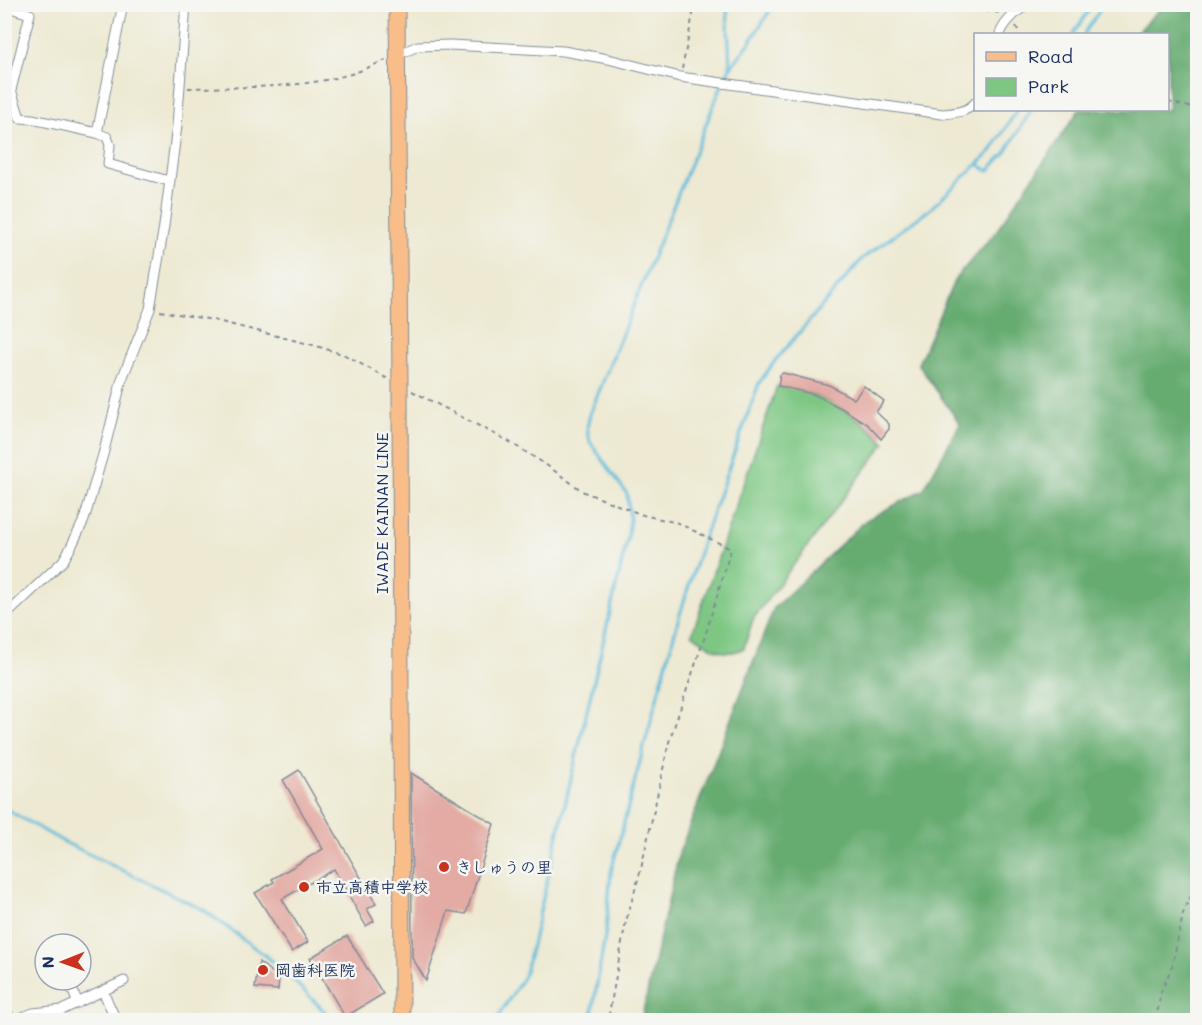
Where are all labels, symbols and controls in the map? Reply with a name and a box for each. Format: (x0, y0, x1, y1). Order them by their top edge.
legend (974, 33, 1169, 111)
text: Road (1028, 44, 1073, 68)
text: Park (1028, 74, 1069, 98)
street label: IWADE KAINAN LINE (371, 432, 392, 594)
place label: きしゅうの里 (456, 856, 552, 877)
marker: きしゅうの里 (437, 860, 451, 874)
place label: 市立高積中学校 (316, 876, 428, 897)
marker: 市立高積中学校 (297, 880, 311, 894)
north arrow (33, 932, 93, 992)
text: N (37, 956, 58, 969)
place label: 岡歯科医院 (275, 959, 355, 980)
marker: 岡歯科医院 (256, 963, 270, 977)

